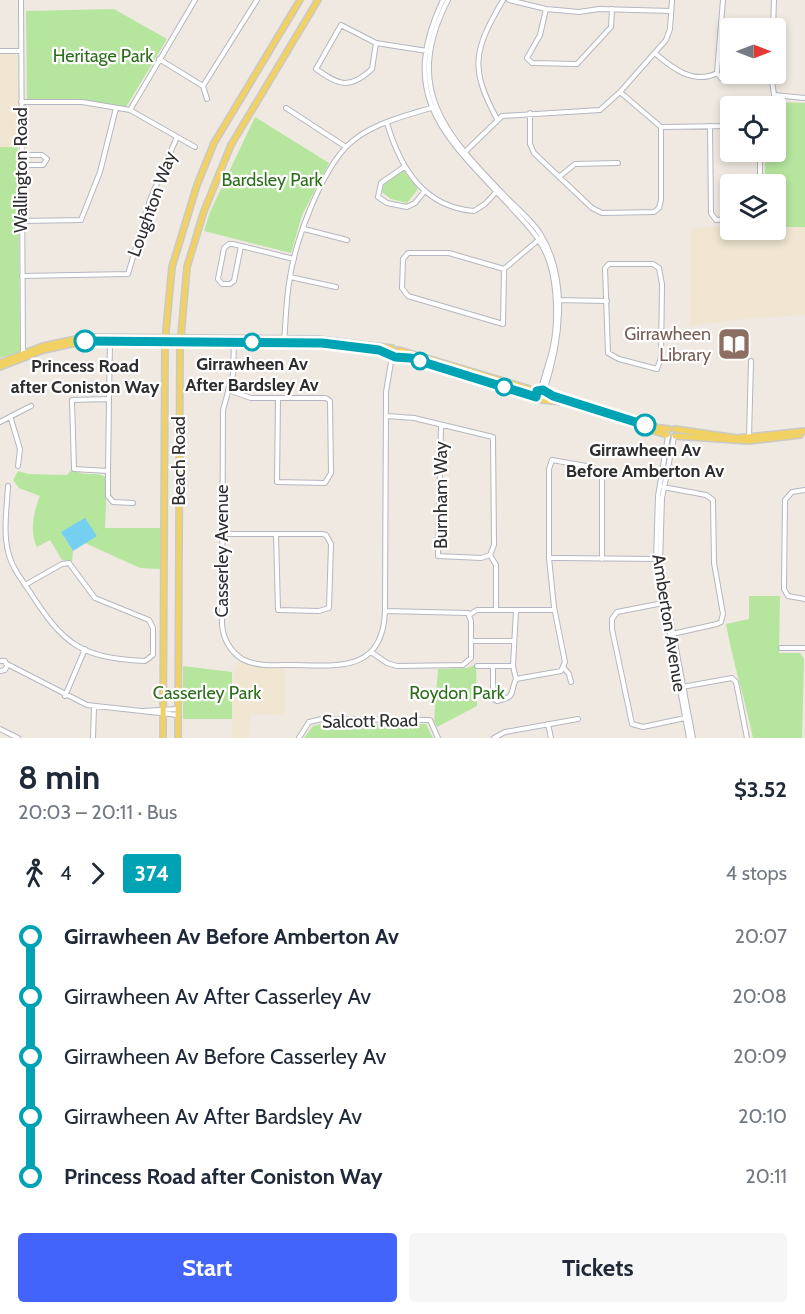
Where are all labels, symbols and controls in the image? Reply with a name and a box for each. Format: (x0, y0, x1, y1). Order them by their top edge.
north arrow (720, 18, 786, 84)
map controls (720, 18, 786, 240)
park label: Heritage Park (53, 45, 154, 67)
button: locate (720, 96, 786, 162)
street label: Wallington Road (10, 107, 32, 233)
street label: Loughton Way (123, 148, 181, 260)
park label: Bardsley Park (221, 169, 324, 191)
button: layers (720, 174, 786, 240)
place label: Girrawheen Library (624, 323, 711, 366)
library icon: Girrawheen Library (716, 326, 752, 362)
marker: Princess Road after Coniston Way (74, 330, 96, 352)
marker: Girrawheen Av After Bardsley Av (243, 333, 261, 351)
unlabelled marker (411, 352, 429, 370)
place label: Girrawheen Av After Bardsley Av (185, 353, 319, 396)
place label: Princess Road after Coniston Way (11, 355, 160, 398)
unlabelled marker (495, 378, 513, 396)
marker: Girrawheen Av Before Amberton Av (634, 414, 656, 436)
street label: Beach Road (168, 416, 190, 506)
place label: Girrawheen Av Before Amberton Av (566, 439, 724, 482)
street label: Burnham Way (430, 441, 452, 549)
street label: Casserley Avenue (211, 484, 233, 618)
street label: Amberton Avenue (647, 553, 691, 693)
park label: Casserley Park (153, 682, 262, 704)
park label: Roydon Park (409, 682, 506, 704)
street label: Salcott Road (322, 709, 418, 733)
text: 8 min (18, 757, 100, 797)
text: $3.52 (734, 776, 787, 803)
text: 20:03 – 20:11 · Bus (18, 800, 177, 824)
icon: walk (18, 857, 51, 890)
icon: forward (81, 857, 114, 890)
text: 4 (60, 861, 72, 885)
text: 374 (135, 861, 169, 886)
text: 4 stops (726, 861, 787, 885)
text: Girrawheen Av Before Amberton Av (64, 923, 399, 950)
text: 20:07 (735, 924, 787, 948)
text: Girrawheen Av After Casserley Av (64, 983, 371, 1010)
text: 20:08 (732, 984, 787, 1008)
text: Girrawheen Av Before Casserley Av (64, 1043, 386, 1070)
text: 20:09 (733, 1044, 787, 1068)
text: Girrawheen Av After Bardsley Av (64, 1103, 362, 1130)
text: 20:10 (738, 1104, 787, 1128)
text: Princess Road after Coniston Way (64, 1163, 383, 1190)
text: 20:11 (745, 1164, 787, 1188)
button: Start (18, 1233, 397, 1302)
button: Tickets (409, 1233, 787, 1302)

